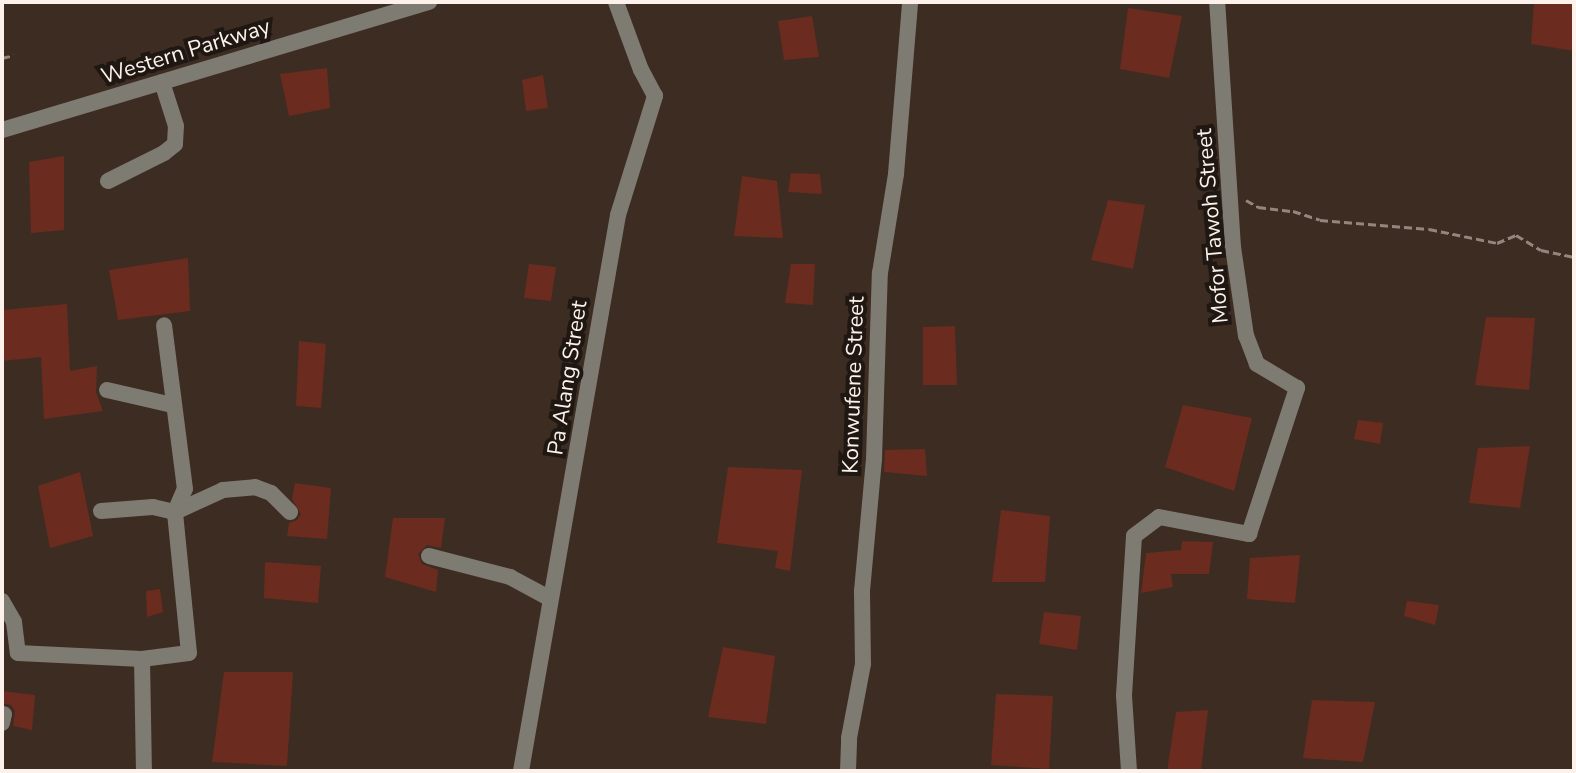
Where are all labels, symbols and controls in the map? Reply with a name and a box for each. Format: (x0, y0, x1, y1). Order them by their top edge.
street label: Western Parkway (98, 14, 274, 90)
street label: Mofor Tawoh Street (1191, 127, 1235, 325)
street label: Konwufene Street (838, 296, 870, 474)
street label: Pa Alang Street (543, 299, 593, 457)

